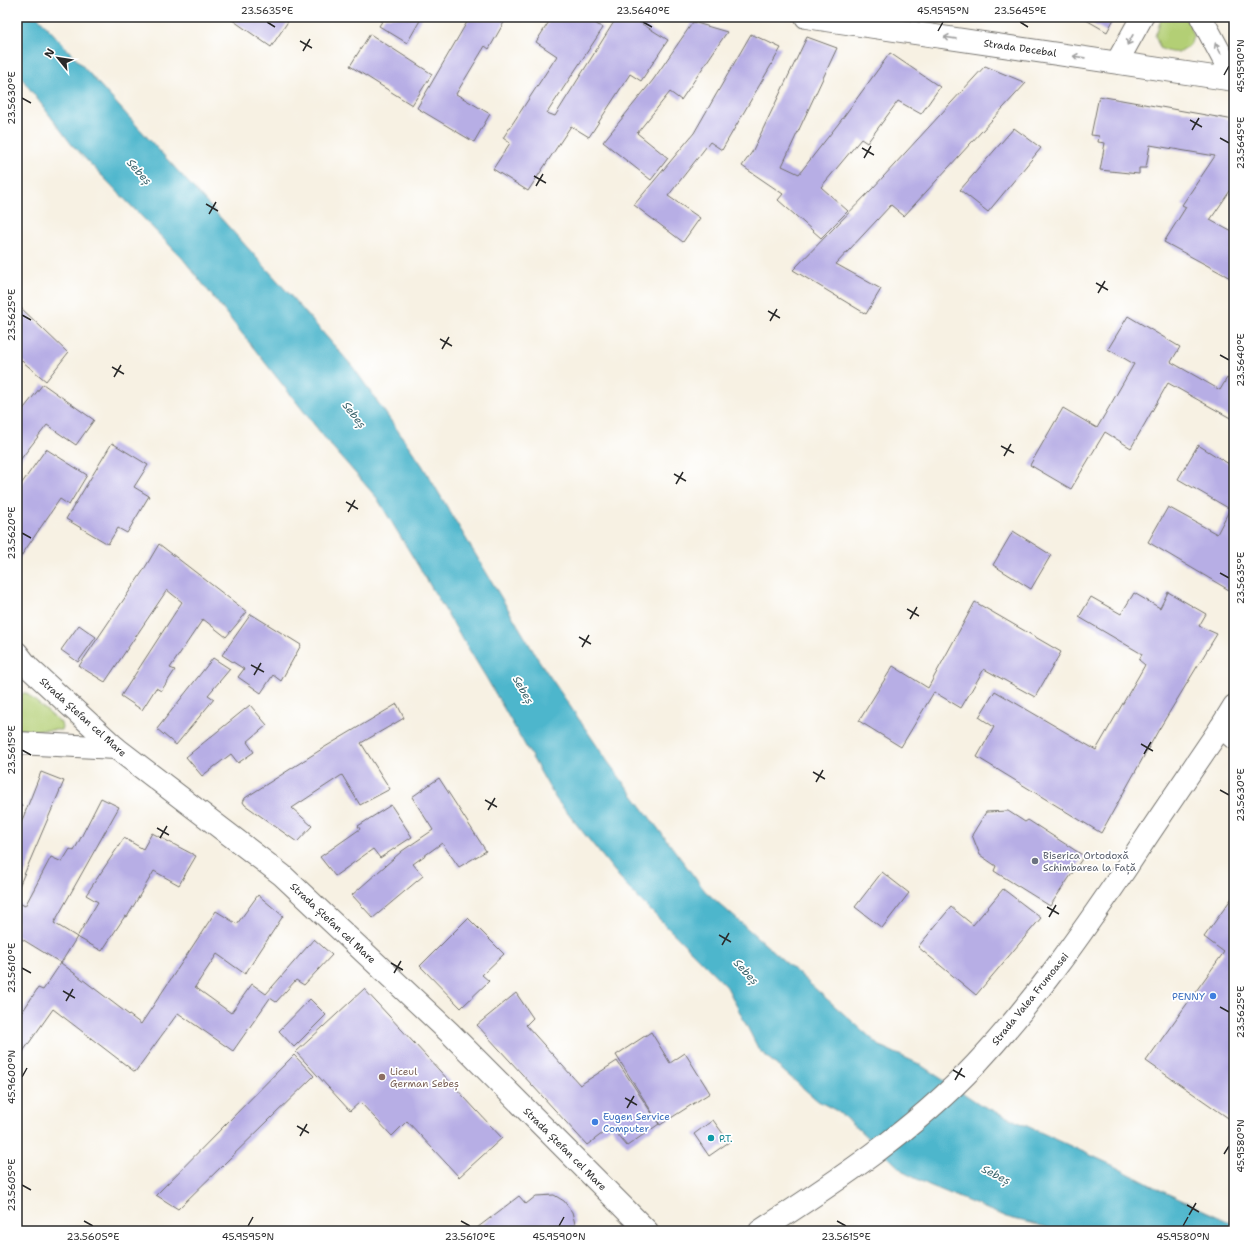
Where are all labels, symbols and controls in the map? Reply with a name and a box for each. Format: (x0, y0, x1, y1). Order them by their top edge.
text: 23.5635°E (241, 4, 293, 17)
text: 23.5640°E (616, 4, 670, 17)
text: 45.9595°N (917, 4, 969, 17)
text: 23.5645°E (994, 4, 1046, 17)
one-way arrow (1125, 33, 1133, 45)
one-way arrow (944, 34, 957, 42)
street label: Strada Decebal (983, 36, 1057, 60)
north arrow (38, 38, 78, 78)
text: 45.9590°N (1234, 39, 1247, 93)
one-way arrow (1213, 42, 1221, 54)
text: N (41, 45, 59, 61)
one-way arrow (1072, 53, 1085, 61)
text: 23.5630°E (5, 71, 18, 125)
text: 23.5645°E (1234, 117, 1247, 169)
water label: Sebeș (123, 156, 155, 188)
text: 23.5625°E (5, 289, 18, 341)
text: 23.5640°E (1234, 333, 1247, 387)
water label: Sebeș (339, 398, 369, 432)
text: 23.5620°E (5, 506, 18, 560)
text: 23.5635°E (1234, 552, 1247, 604)
water label: Sebeș (509, 673, 537, 707)
street label: Strada Ștefan cel Mare (36, 675, 129, 760)
text: 23.5615°E (5, 725, 18, 775)
text: 23.5630°E (1234, 768, 1247, 822)
place label: Biserica Ortodoxă Schimbarea la Față (1043, 849, 1137, 875)
marker: Biserica Ortodoxă Schimbarea la Față (1030, 856, 1040, 866)
street label: Strada Ștefan cel Mare (287, 880, 379, 967)
text: 23.5610°E (5, 943, 18, 993)
street label: Strada Valea Frumoasei (989, 950, 1071, 1048)
water label: Sebeș (730, 956, 762, 988)
text: 23.5625°E (1234, 986, 1247, 1038)
place label: PENNY (1172, 990, 1205, 1003)
marker: PENNY (1208, 991, 1218, 1001)
text: 45.9600°N (5, 1050, 18, 1104)
place label: Liceul German Sebeș (390, 1065, 459, 1091)
marker: Liceul German Sebeș (377, 1072, 387, 1082)
street label: Strada Ștefan cel Mare (520, 1105, 610, 1194)
place label: Eugen Service Computer (603, 1110, 670, 1135)
marker: Eugen Service Computer (590, 1117, 600, 1127)
text: 45.9580°N (1234, 1119, 1247, 1173)
place label: P.T. (719, 1132, 733, 1145)
marker: P.T. (706, 1133, 716, 1143)
text: 23.5605°E (5, 1159, 18, 1211)
water label: Sebeș (979, 1162, 1013, 1188)
text: 23.5605°E (67, 1230, 119, 1243)
text: 45.9595°N (222, 1230, 274, 1243)
text: 23.5610°E (445, 1230, 495, 1243)
text: 45.9590°N (532, 1230, 586, 1243)
text: 23.5615°E (821, 1230, 871, 1243)
text: 45.9580°N (1156, 1230, 1210, 1243)

